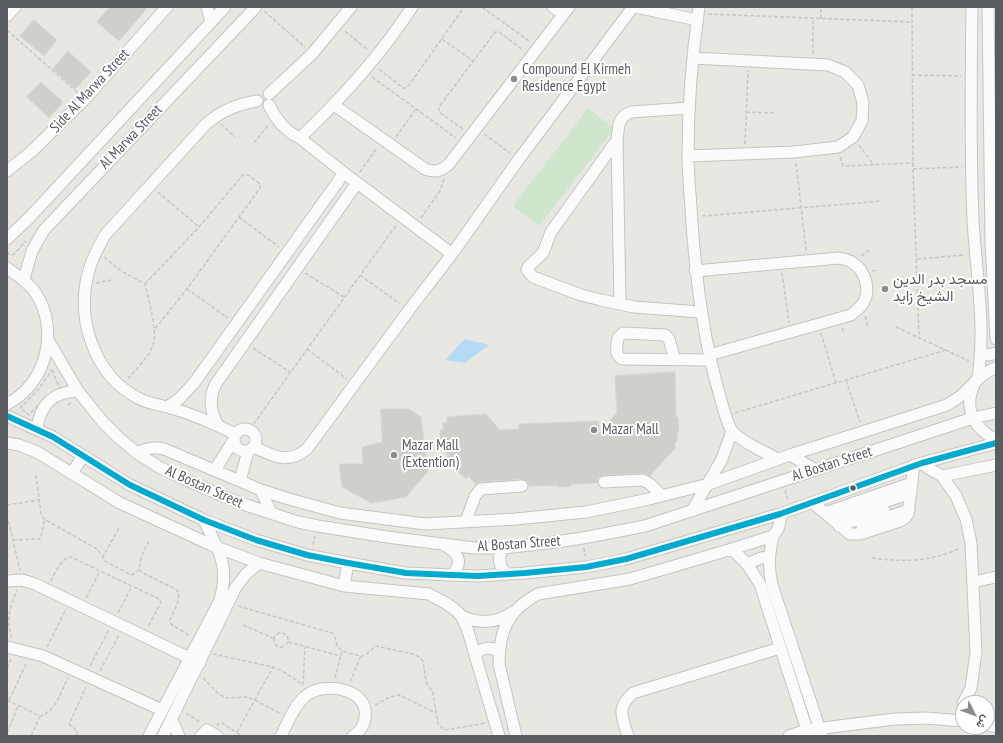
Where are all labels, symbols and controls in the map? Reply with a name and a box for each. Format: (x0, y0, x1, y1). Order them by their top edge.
street label: Side Al Marwa Street (47, 45, 133, 137)
place label: Compound El Kirmeh Residence Egypt (522, 61, 631, 96)
marker: Compound El Kirmeh Residence Egypt (509, 74, 519, 84)
street label: Al Marwa Street (96, 101, 166, 173)
place label: مسجد بدر الدين الشيخ زايد (893, 271, 988, 306)
marker: مسجد بدر الدين الشيخ زايد (880, 284, 890, 294)
place label: Mazar Mall (602, 421, 659, 439)
marker: Mazar Mall (589, 425, 599, 435)
place label: Mazar Mall (Extention) (402, 437, 459, 472)
street label: Al Bostan Street (790, 443, 874, 485)
marker: Mazar Mall (Extention) (389, 450, 399, 460)
street label: Al Bostan Street (162, 462, 246, 512)
unlabelled marker (848, 483, 858, 493)
street label: Al Bostan Street (477, 532, 561, 556)
north arrow (955, 695, 995, 735)
text: ش (974, 713, 993, 732)

